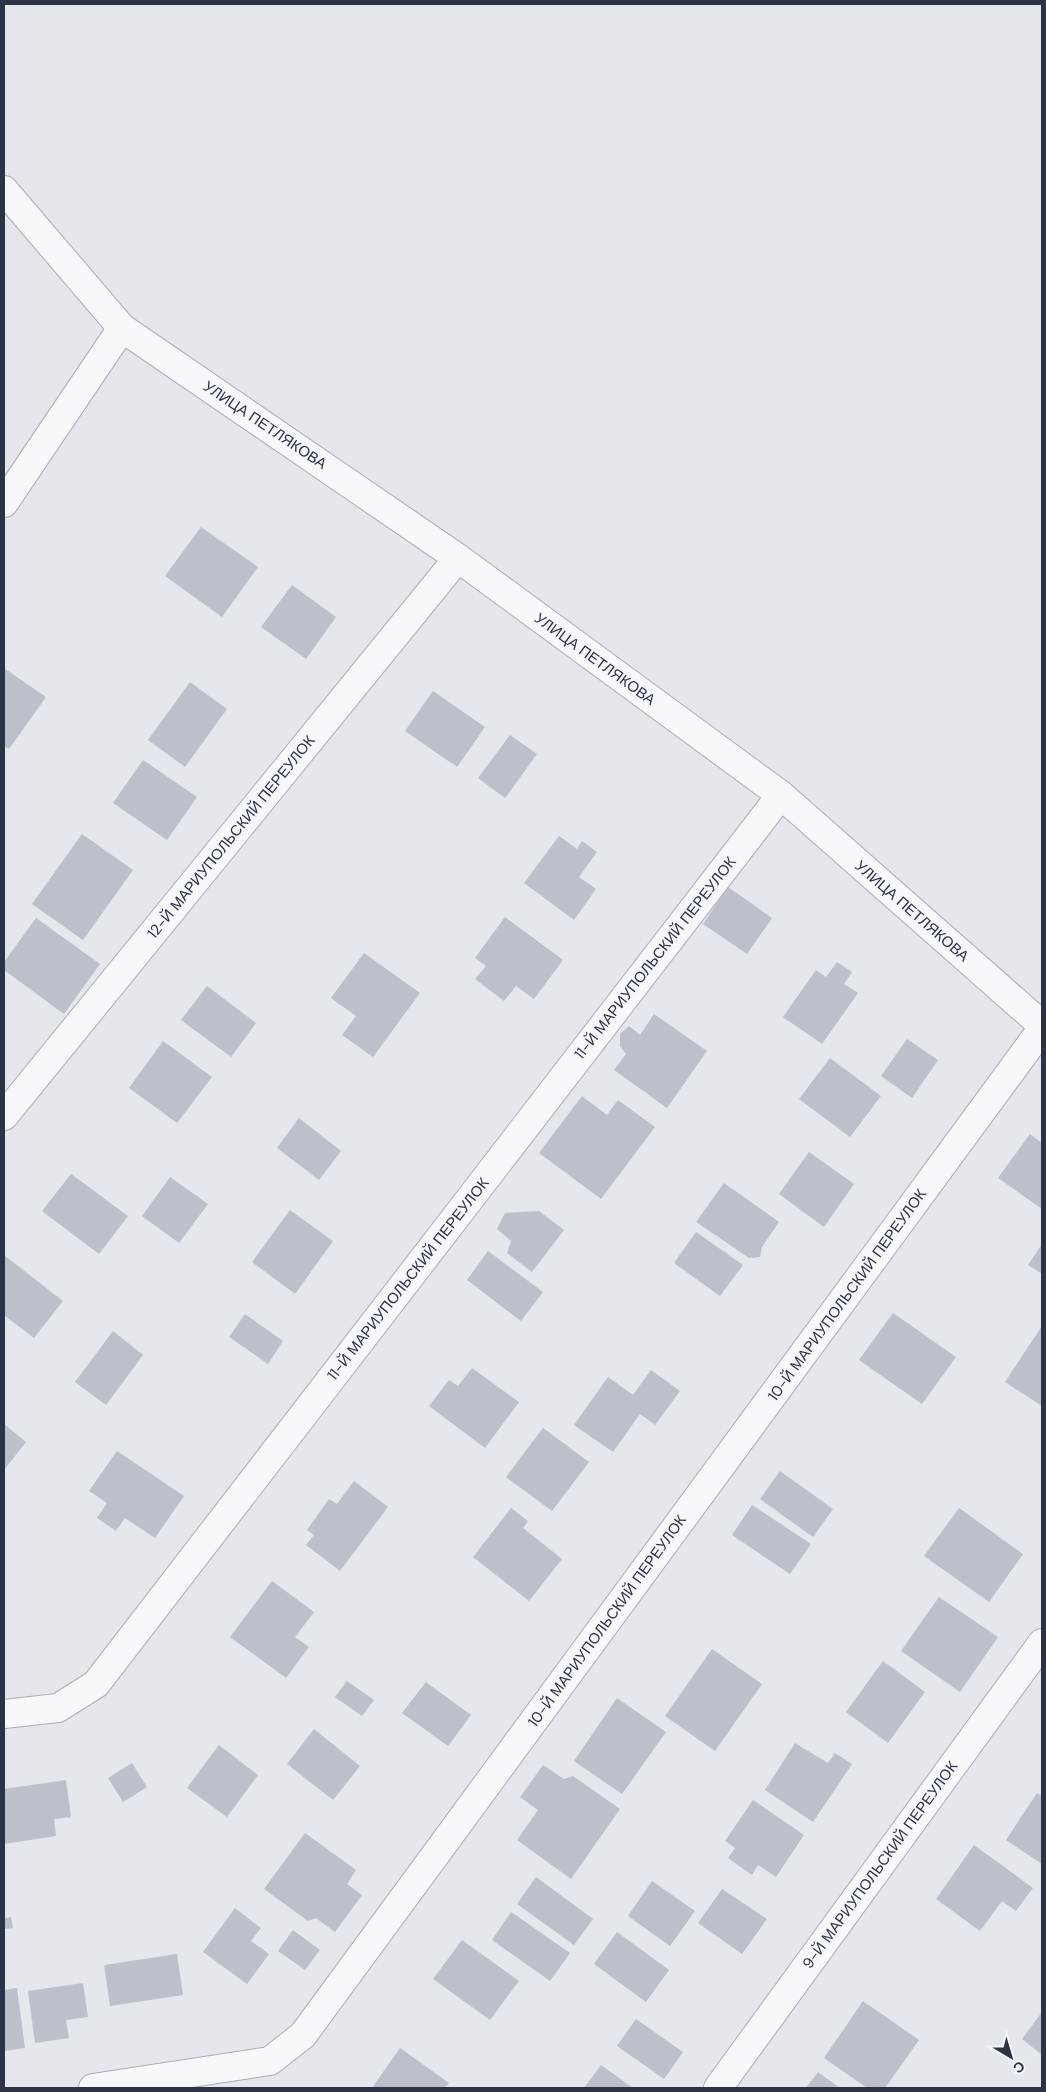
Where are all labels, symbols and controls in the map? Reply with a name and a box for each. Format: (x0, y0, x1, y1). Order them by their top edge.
street label: УЛИЦА ПЕТЛЯКОВА (199, 376, 331, 474)
street label: УЛИЦА ПЕТЛЯКОВА (531, 608, 659, 710)
street label: 12-Й МАРИУПОЛЬСКИЙ ПЕРЕУЛОК (143, 731, 319, 943)
street label: 11-Й МАРИУПОЛЬСКИЙ ПЕРЕУЛОК (570, 852, 741, 1063)
street label: УЛИЦА ПЕТЛЯКОВА (851, 856, 973, 966)
street label: 11-Й МАРИУПОЛЬСКИЙ ПЕРЕУЛОК (323, 1173, 494, 1384)
street label: 10-Й МАРИУПОЛЬСКИЙ ПЕРЕУЛОК (763, 1185, 931, 1405)
street label: 10-Й МАРИУПОЛЬСКИЙ ПЕРЕУЛОК (523, 1511, 691, 1731)
street label: 9-Й МАРИУПОЛЬСКИЙ ПЕРЕУЛОК (798, 1757, 962, 1973)
north arrow (986, 2032, 1036, 2082)
text: С (1009, 2057, 1029, 2077)

